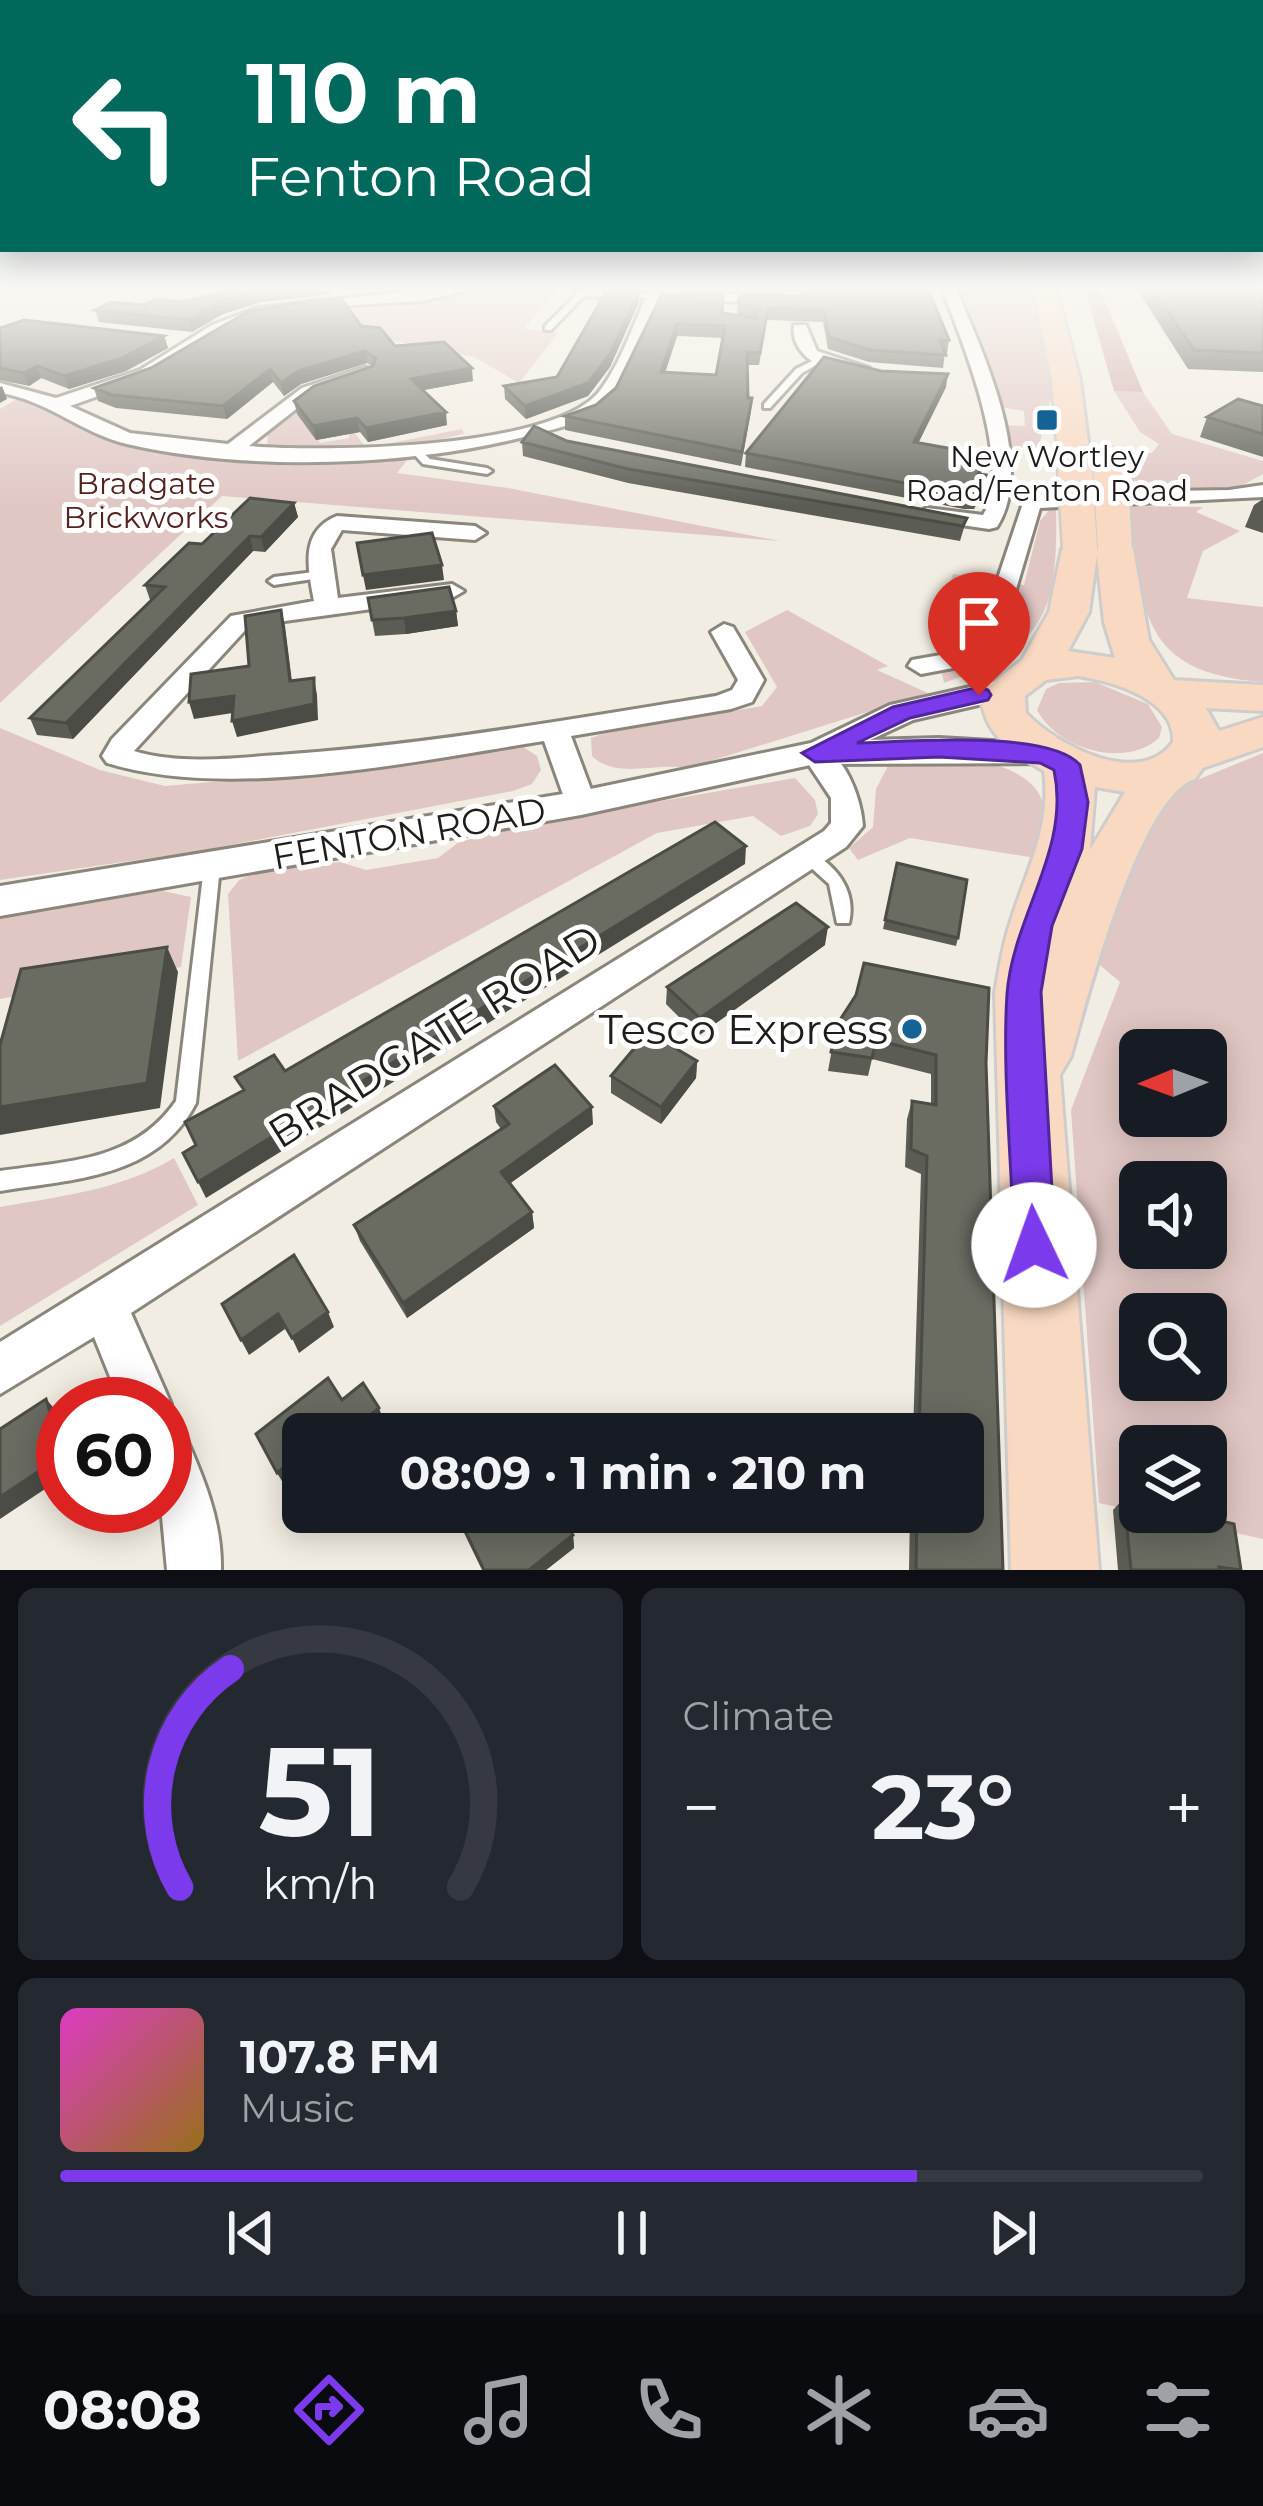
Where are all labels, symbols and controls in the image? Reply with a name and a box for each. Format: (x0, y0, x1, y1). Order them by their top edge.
text: 110 m (246, 42, 481, 144)
icon: left (48, 48, 204, 204)
text: Fenton Road (246, 144, 595, 210)
marker: New Wortley Road/Fenton Road (1034, 407, 1060, 433)
place label: New Wortley Road/Fenton Road (906, 438, 1188, 509)
park label: Bradgate Brickworks (64, 465, 228, 536)
pin (928, 572, 1030, 695)
icon: arrive (946, 590, 1012, 656)
street label: FENTON ROAD (269, 787, 549, 879)
street label: BRADGATE ROAD (259, 913, 609, 1159)
place label: Tesco Express (599, 1003, 888, 1055)
marker: Tesco Express (899, 1016, 925, 1042)
north arrow (1119, 1029, 1227, 1137)
map controls (1119, 1029, 1227, 1533)
button: sound (1119, 1161, 1227, 1269)
position arrow (971, 1182, 1097, 1308)
button: search (1119, 1293, 1227, 1401)
speed limit sign: 60 (36, 1377, 192, 1533)
button: layers (1119, 1425, 1227, 1533)
text: 08:09 · 1 min · 210 m (400, 1445, 866, 1500)
text: Climate (683, 1692, 834, 1740)
text: 51 (259, 1715, 382, 1867)
text: 23° (871, 1752, 1014, 1862)
text: − (683, 1767, 720, 1848)
text: + (1165, 1767, 1203, 1848)
text: km/h (263, 1857, 377, 1910)
text: 107.8 FM (240, 2029, 440, 2084)
text: Music (240, 2084, 355, 2132)
icon: previous (218, 2200, 284, 2266)
icon: pause (599, 2200, 665, 2266)
icon: next (980, 2200, 1046, 2266)
icon: directions (287, 2368, 371, 2452)
icon: music (457, 2368, 541, 2452)
icon: phone (627, 2368, 711, 2452)
icon: climate (797, 2368, 881, 2452)
icon: car (966, 2368, 1050, 2452)
icon: filters (1136, 2368, 1220, 2452)
text: 08:08 (43, 2377, 202, 2443)

